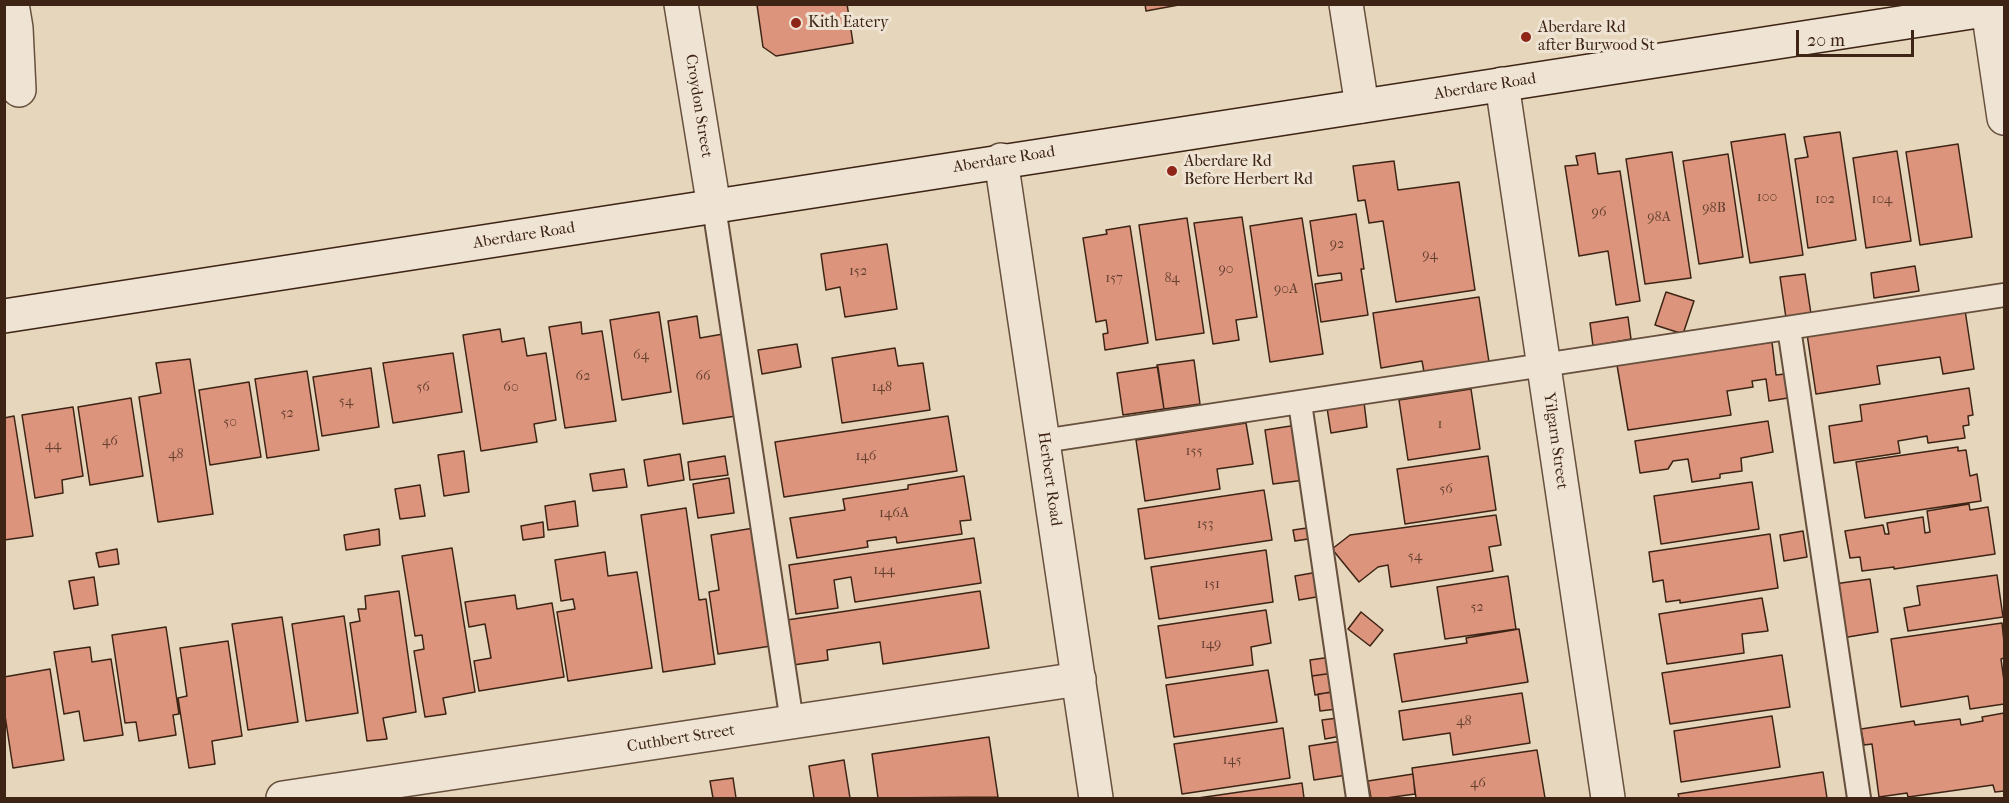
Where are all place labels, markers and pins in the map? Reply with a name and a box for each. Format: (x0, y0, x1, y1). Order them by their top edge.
place label: Kith Eatery (808, 13, 888, 33)
marker: Kith Eatery (789, 16, 803, 30)
place label: Aberdare Rd after Burwood St (1538, 18, 1655, 56)
marker: Aberdare Rd after Burwood St (1519, 30, 1533, 44)
place label: Aberdare Rd Before Herbert Rd (1184, 152, 1313, 190)
marker: Aberdare Rd Before Herbert Rd (1165, 164, 1179, 178)

